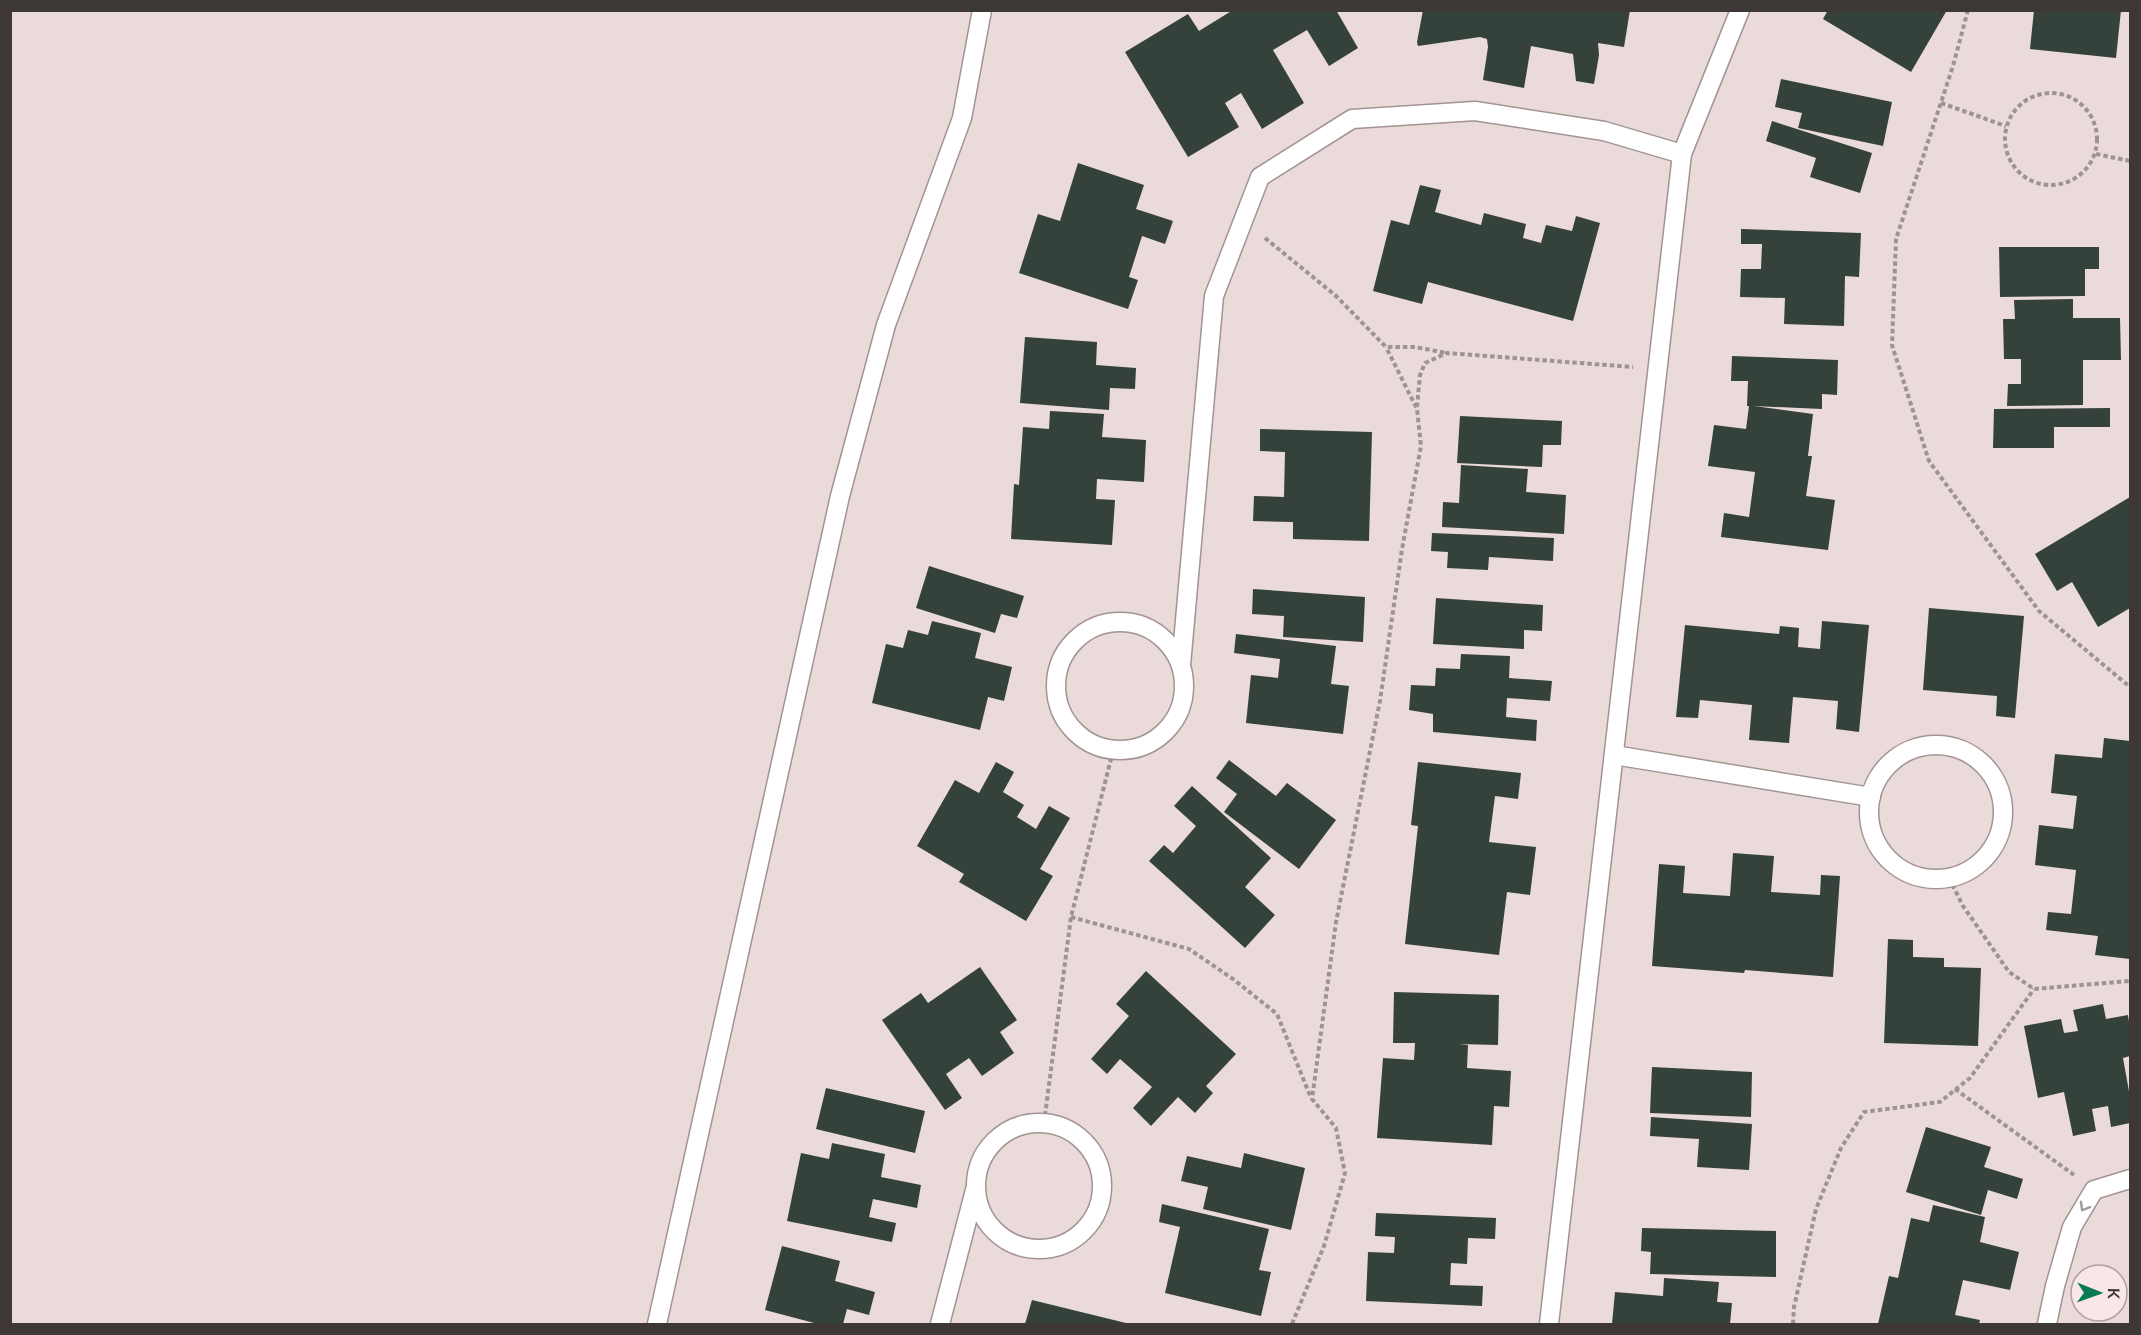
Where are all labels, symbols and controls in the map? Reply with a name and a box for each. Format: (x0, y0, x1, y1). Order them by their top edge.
one-way arrow (2079, 1201, 2091, 1211)
north arrow (2069, 1263, 2129, 1323)
text: K (2105, 1288, 2124, 1300)

